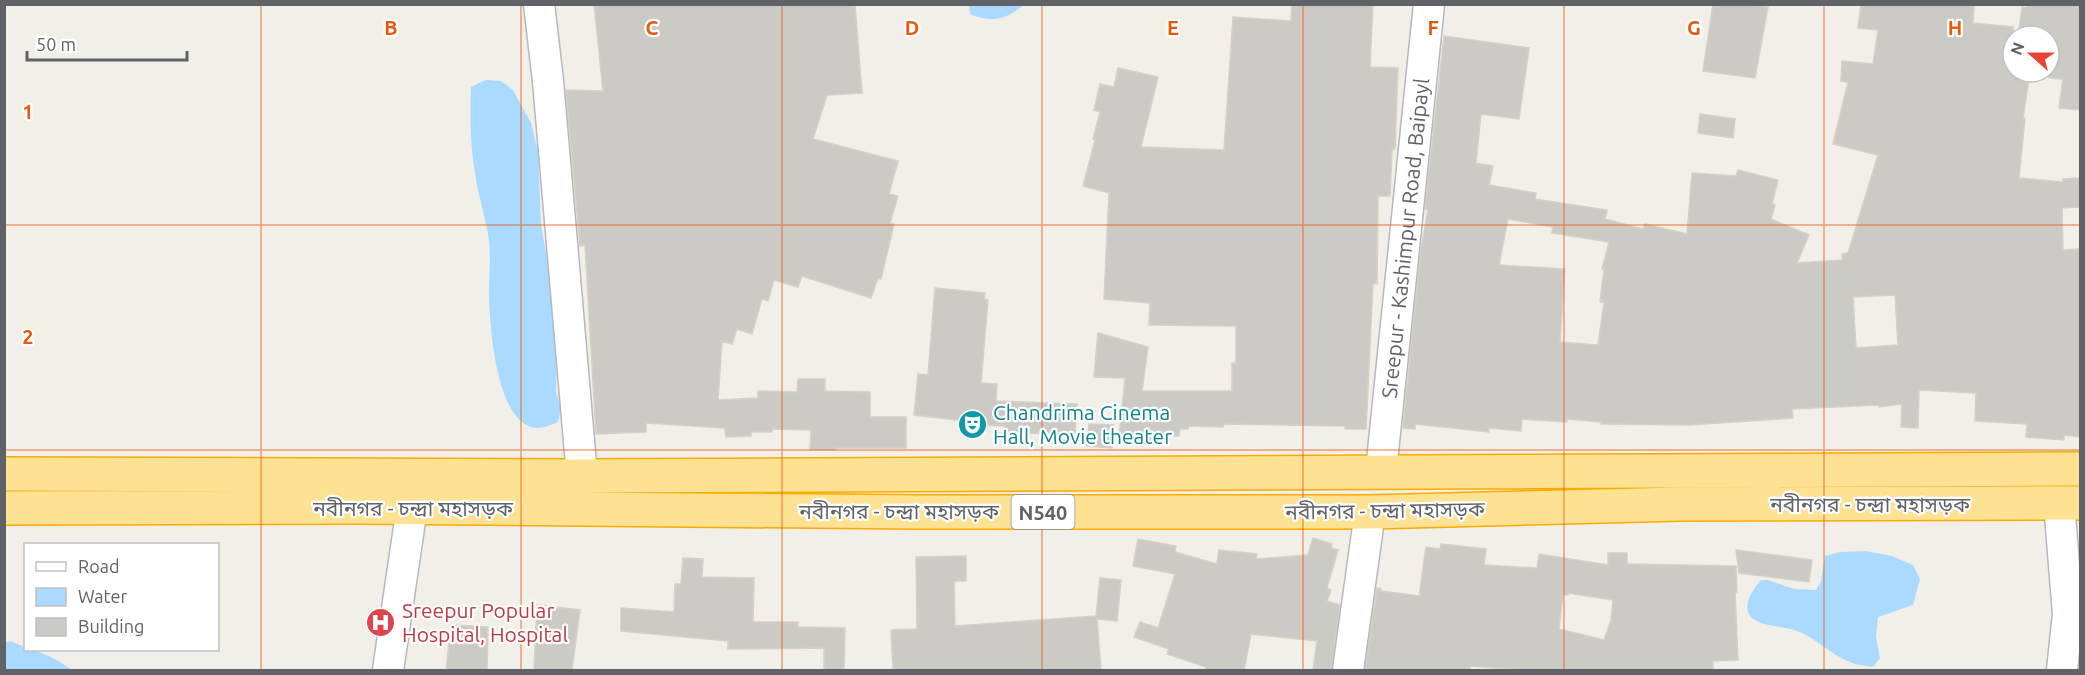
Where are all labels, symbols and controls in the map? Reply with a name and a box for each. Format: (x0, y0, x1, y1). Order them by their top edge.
text: B (384, 16, 398, 39)
text: C (646, 16, 659, 39)
text: D (905, 16, 919, 39)
text: E (1167, 16, 1179, 39)
text: F (1427, 16, 1439, 39)
text: G (1687, 16, 1701, 39)
text: H (1948, 16, 1962, 39)
scale bar (27, 24, 188, 62)
north arrow (2001, 24, 2061, 84)
text: 50 m (36, 34, 76, 54)
text: N (2006, 40, 2028, 57)
street label: Sreepur - Kashimpur Road, Baipayl (1377, 77, 1433, 399)
text: 1 (22, 100, 34, 123)
text: 2 (22, 325, 34, 348)
place label: Chandrima Cinema Hall, Movie theater (993, 400, 1172, 448)
theatre icon: Chandrima Cinema Hall, Movie theater (956, 408, 988, 440)
street label: নবীনগর - চন্দ্রা মহাসড়ক (1769, 492, 1971, 516)
road number: N540 (1012, 495, 1074, 529)
street label: নবীনগর - চন্দ্রা মহাসড়ক (312, 496, 514, 520)
street label: নবীনগর - চন্দ্রা মহাসড়ক (1284, 496, 1486, 524)
street label: নবীনগর - চন্দ্রা মহাসড়ক (798, 499, 1000, 523)
legend (24, 543, 219, 651)
text: Road (78, 556, 120, 576)
text: Water (78, 586, 128, 606)
place label: Sreepur Popular Hospital, Hospital (402, 598, 568, 646)
hospital icon: Sreepur Popular Hospital, Hospital (365, 606, 397, 638)
text: Building (78, 616, 144, 636)

